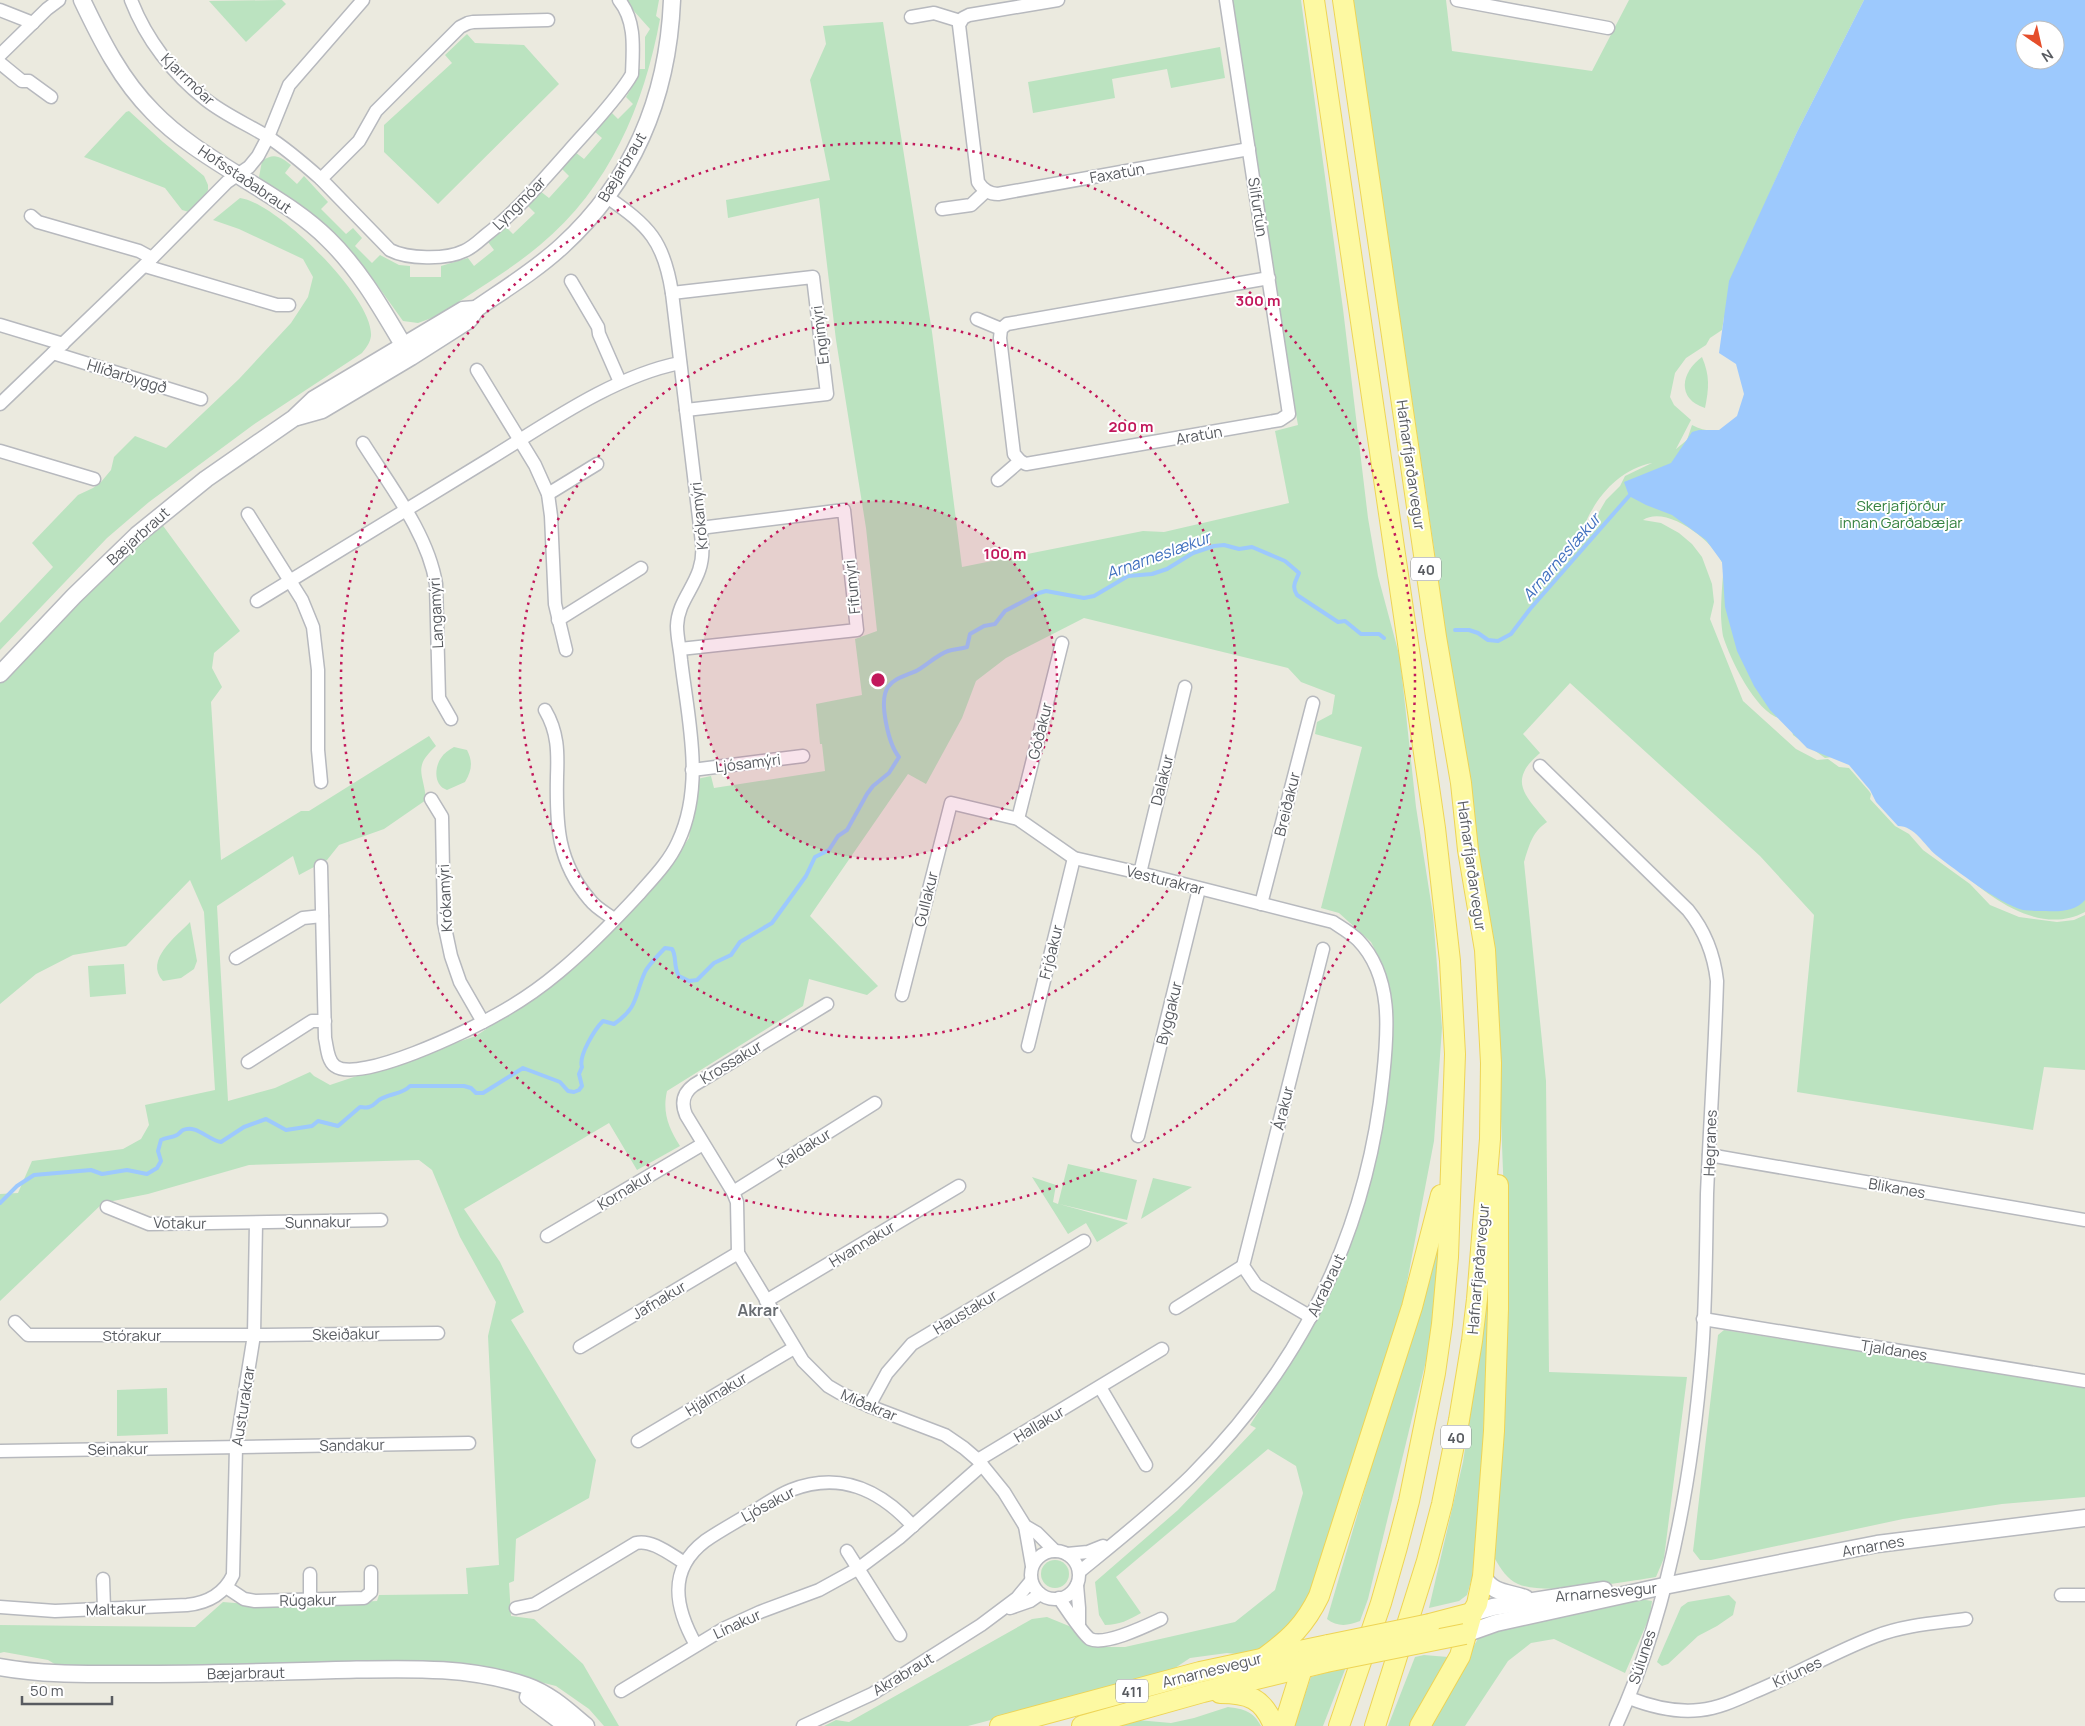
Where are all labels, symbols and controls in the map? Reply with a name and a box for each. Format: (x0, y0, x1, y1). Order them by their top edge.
north arrow (2015, 20, 2065, 70)
text: N (2038, 46, 2057, 67)
street label: Kjarrmóar (157, 48, 220, 110)
street label: Bæjarbraut (593, 128, 651, 206)
street label: Hofsstaðabraut (194, 140, 296, 218)
street label: Faxatún (1088, 158, 1146, 188)
street label: Lyngmóar (488, 171, 551, 234)
street label: Silfurtún (1243, 176, 1273, 238)
text: 300 m (1236, 290, 1280, 311)
street label: Engimýri (806, 304, 834, 366)
street label: Hlíðarbyggð (85, 354, 170, 398)
street label: Hafnarfjarðarvegur (1391, 399, 1431, 532)
text: 200 m (1108, 416, 1154, 437)
street label: Aratún (1174, 421, 1224, 449)
street label: Krókamýri (685, 481, 713, 551)
park label: Skerjafjörður innan Garðabæjar (1839, 495, 1963, 533)
street label: Bæjarbraut (102, 502, 174, 570)
water label: Arnarneslækur (1517, 507, 1607, 605)
water label: Arnarneslækur (1103, 525, 1215, 584)
text: 100 m (984, 543, 1026, 564)
road number: 40 (1411, 558, 1441, 580)
street label: Fífumýri (839, 559, 865, 615)
street label: Langamýri (424, 577, 448, 649)
centre of rings (869, 671, 887, 689)
street label: Góðakur (1023, 700, 1057, 762)
street label: Ljósamýri (714, 749, 782, 777)
street label: Dalakur (1146, 752, 1179, 808)
street label: Breiðakur (1269, 769, 1305, 838)
street label: Hafnarfjarðarvegur (1452, 800, 1492, 933)
street label: Vesturakrar (1124, 860, 1207, 900)
street label: Krókamýri (433, 863, 457, 933)
street label: Gullakur (909, 868, 943, 929)
street label: Frjóakur (1034, 922, 1068, 982)
street label: Byggakur (1151, 978, 1187, 1047)
street label: Krossakur (696, 1035, 766, 1089)
street label: Árakur (1267, 1083, 1299, 1132)
street label: Hegranes (1698, 1109, 1722, 1177)
street label: Kaldakur (773, 1123, 835, 1173)
street label: Kornakur (593, 1165, 657, 1215)
street label: Blikanes (1867, 1173, 1927, 1203)
street label: Hafnarfjarðarvegur (1462, 1202, 1494, 1335)
street label: Sunnakur (285, 1211, 352, 1233)
street label: Votakur (153, 1212, 207, 1234)
street label: Hvannakur (825, 1216, 899, 1272)
street label: Akrabraut (1302, 1250, 1350, 1320)
street label: Jafnakur (628, 1275, 690, 1324)
street label: Haustakur (929, 1284, 1002, 1339)
district label: Akrar (737, 1299, 779, 1321)
street label: Skeiðakur (312, 1323, 381, 1345)
street label: Stórakur (102, 1325, 162, 1346)
street label: Tjaldanes (1859, 1334, 1929, 1366)
street label: Austurakrar (226, 1364, 260, 1448)
street label: Hjálmakur (681, 1367, 751, 1421)
street label: Miðakrar (838, 1384, 901, 1427)
street label: Hallakur (1010, 1400, 1069, 1447)
road number: 40 (1441, 1425, 1471, 1448)
street label: Sandakur (319, 1434, 385, 1456)
street label: Seinakur (88, 1438, 149, 1460)
street label: Ljósakur (737, 1481, 799, 1527)
street label: Arnarnes (1840, 1530, 1906, 1562)
street label: Arnarnesvegur (1554, 1577, 1658, 1607)
street label: Rúgakur (279, 1589, 337, 1611)
street label: Maltakur (85, 1597, 147, 1621)
street label: Línakur (710, 1604, 765, 1644)
street label: Súlunes (1623, 1627, 1661, 1687)
street label: Arnarnesvegur (1160, 1647, 1265, 1693)
street label: Akrabraut (869, 1648, 937, 1700)
street label: Kríunes (1769, 1651, 1825, 1693)
street label: Bæjarbraut (207, 1662, 285, 1684)
scale bar (22, 1674, 112, 1706)
text: 50 m (30, 1680, 64, 1701)
road number: 411 (1116, 1680, 1148, 1702)

